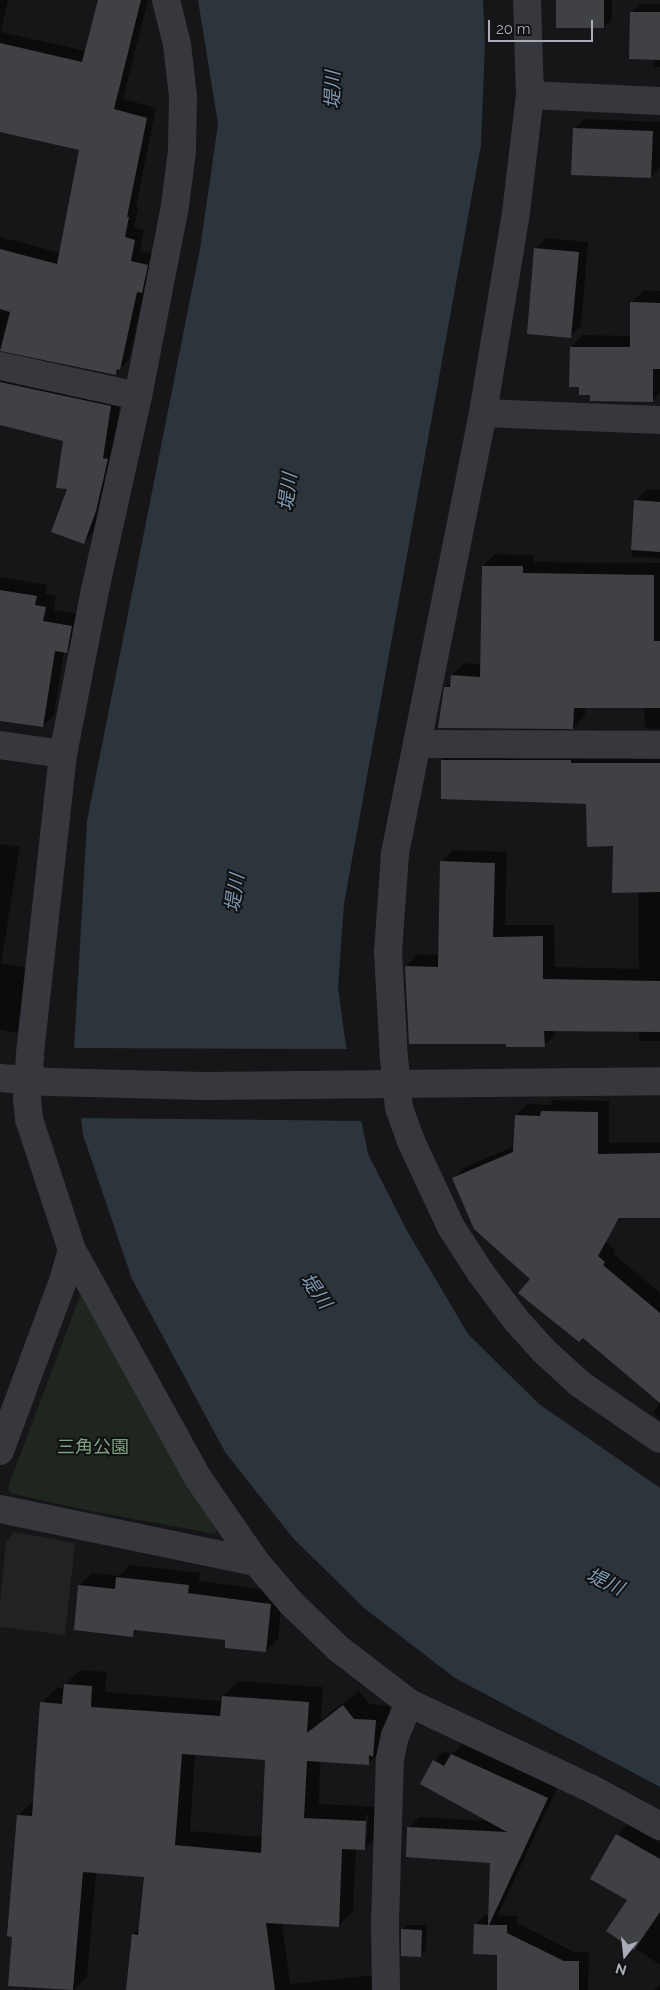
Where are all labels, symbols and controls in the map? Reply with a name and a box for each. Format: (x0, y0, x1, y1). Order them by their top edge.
scale bar (490, 10, 595, 42)
text: 20 m (496, 20, 531, 38)
water label: 堤川 (321, 71, 345, 109)
water label: 堤川 (274, 472, 302, 512)
water label: 堤川 (221, 873, 249, 913)
water label: 堤川 (296, 1269, 336, 1313)
park label: 三角公園 (57, 1436, 129, 1458)
water label: 堤川 (583, 1564, 627, 1600)
north arrow (600, 1930, 650, 1980)
text: N (614, 1960, 628, 1979)

